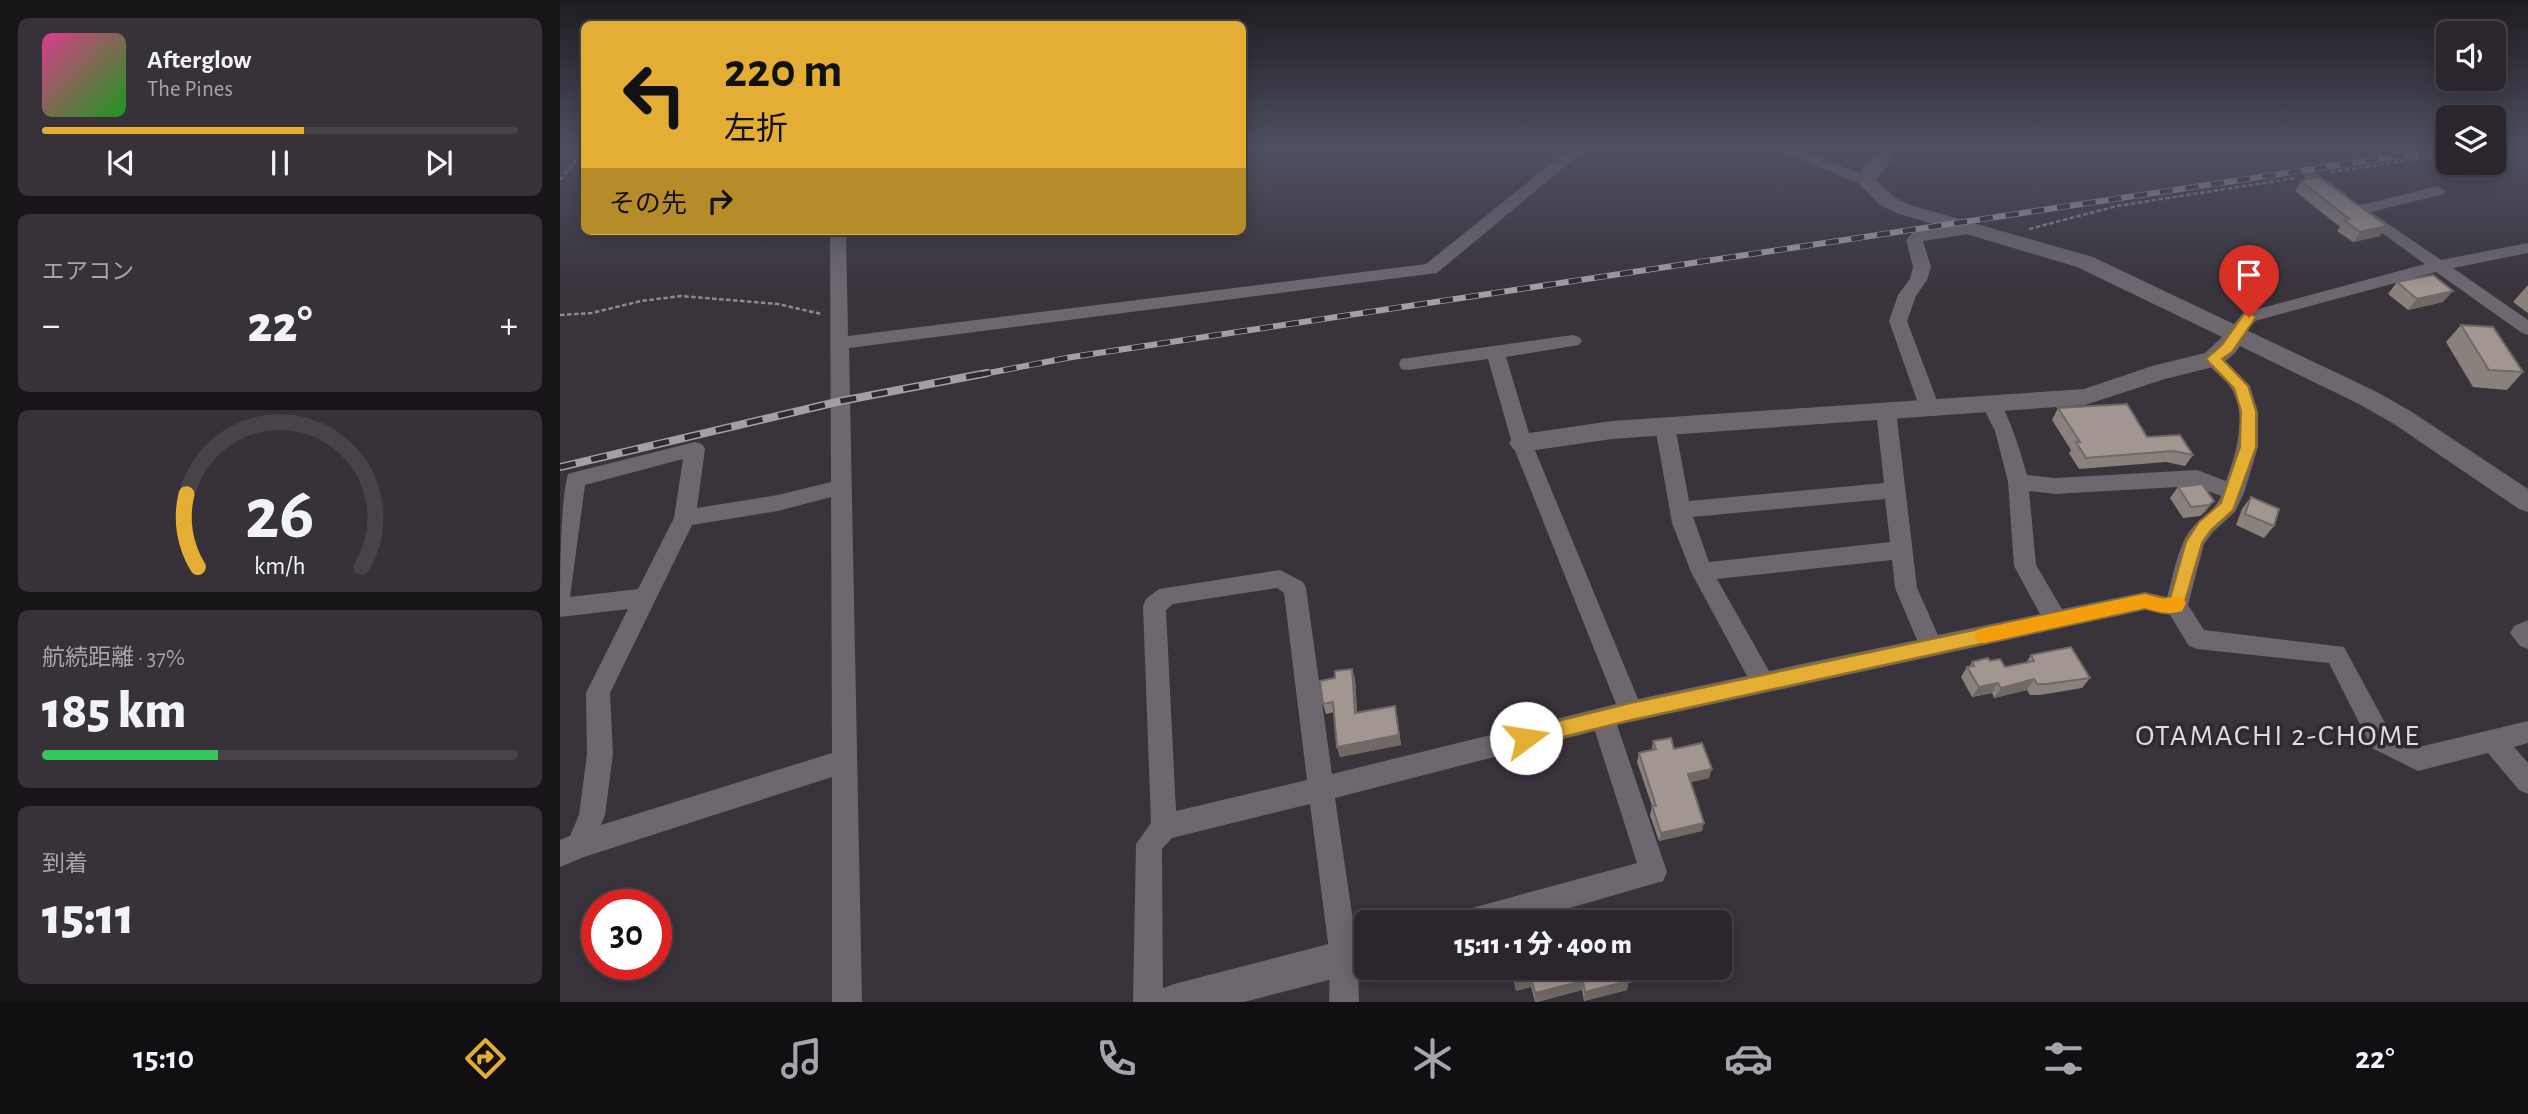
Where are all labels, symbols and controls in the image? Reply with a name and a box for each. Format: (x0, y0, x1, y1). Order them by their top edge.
map controls (2436, 21, 2506, 175)
button: sound (2436, 21, 2506, 91)
text: Afterglow (147, 47, 251, 73)
text: 220 m (724, 47, 843, 96)
icon: left (609, 49, 700, 140)
text: The Pines (147, 78, 233, 101)
button: layers (2436, 105, 2506, 175)
text: 左折 (724, 113, 788, 145)
icon: previous (102, 144, 140, 182)
icon: pause (261, 144, 299, 182)
icon: next (420, 144, 458, 182)
icon: right (701, 182, 739, 220)
text: その先 (609, 191, 687, 217)
pin (2219, 245, 2279, 317)
icon: arrive (2230, 256, 2268, 294)
text: エアコン (42, 261, 134, 284)
text: 22° (247, 299, 313, 351)
text: − (42, 307, 60, 345)
text: + (500, 307, 518, 345)
text: 26 (245, 479, 315, 552)
text: km/h (254, 554, 306, 579)
text: 航続距離 · 37% (42, 647, 185, 670)
text: 185 km (42, 685, 186, 737)
position arrow (1489, 701, 1563, 775)
district label: OTAMACHI 2-CHOME (2135, 721, 2421, 751)
text: 到着 (42, 853, 88, 876)
speed limit sign: 30 (581, 889, 672, 980)
text: 15:11 (42, 891, 134, 943)
text: 15:11 · 1 分 · 400 m (1454, 932, 1632, 958)
icon: directions (461, 1034, 510, 1083)
icon: music (777, 1034, 826, 1083)
icon: phone (1092, 1034, 1141, 1083)
icon: climate (1408, 1034, 1457, 1083)
icon: car (1724, 1034, 1773, 1083)
icon: filters (2039, 1034, 2088, 1083)
text: 15:10 (133, 1042, 194, 1074)
text: 22° (2355, 1042, 2395, 1074)

